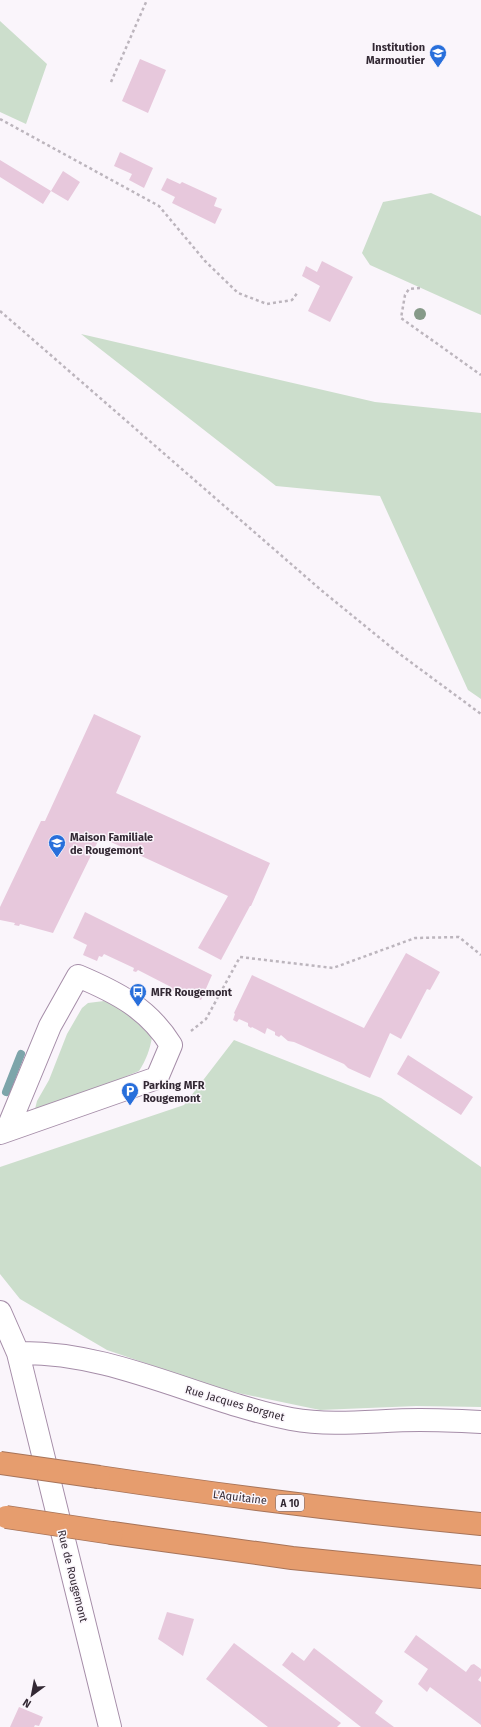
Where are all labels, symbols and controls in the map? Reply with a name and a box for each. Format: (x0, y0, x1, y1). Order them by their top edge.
place label: Institution Marmoutier (366, 41, 426, 67)
school or university icon: Institution Marmoutier (428, 43, 448, 68)
place label: Maison Familiale de Rougemont (70, 831, 153, 857)
school or university icon: Maison Familiale de Rougemont (47, 833, 67, 858)
bus stop icon: MFR Rougemont (128, 982, 148, 1007)
place label: MFR Rougemont (151, 986, 233, 999)
place label: Parking MFR Rougemont (143, 1079, 205, 1105)
parking icon: Parking MFR Rougemont (120, 1081, 140, 1106)
street label: Rue Jacques Borgnet (184, 1383, 286, 1424)
street label: L'Aquitaine (212, 1488, 268, 1507)
road number: A 10 (276, 1495, 304, 1511)
street label: Rue de Rougemont (55, 1529, 90, 1624)
north arrow (12, 1675, 52, 1715)
text: N (20, 1696, 34, 1711)

